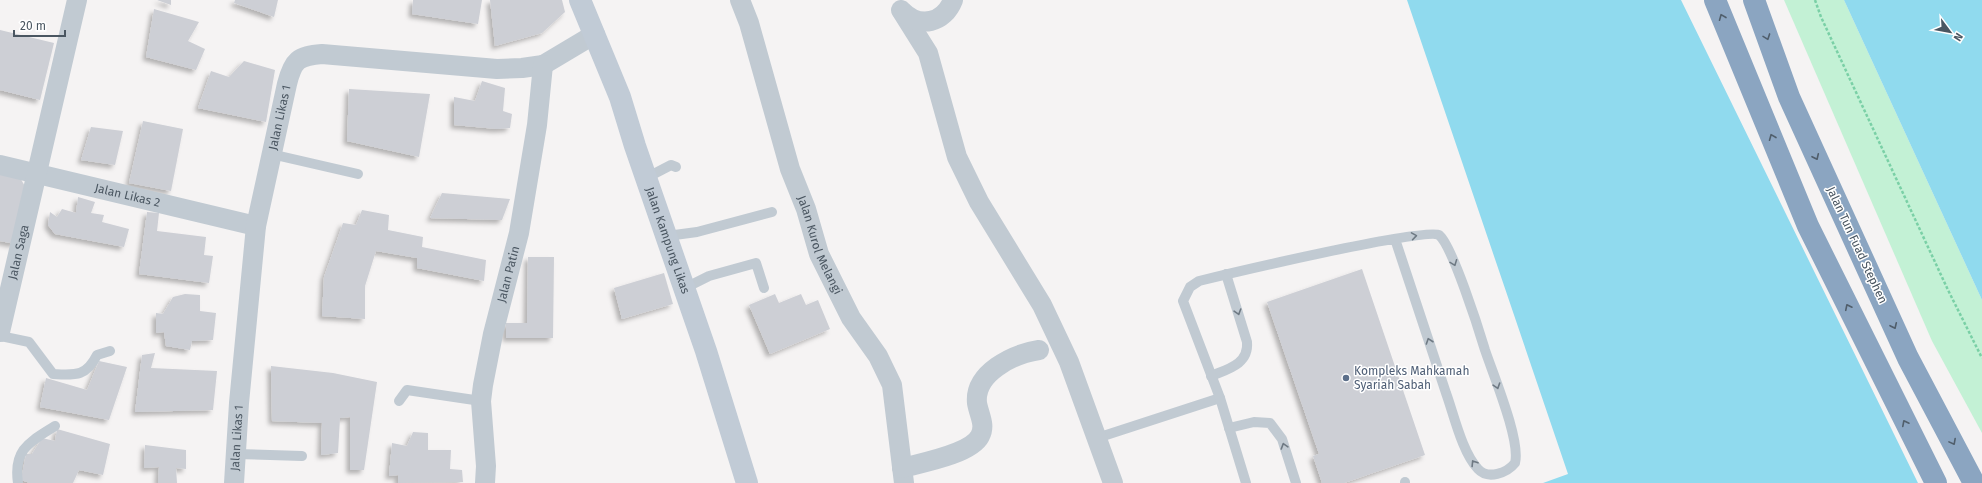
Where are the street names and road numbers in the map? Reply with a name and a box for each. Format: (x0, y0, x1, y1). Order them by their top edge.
street label: Jalan Likas 1 (266, 84, 294, 151)
street label: Jalan Likas 2 (93, 181, 162, 210)
street label: Jalan Tun Fuad Stephen (1824, 184, 1890, 306)
street label: Jalan Kampung Likas (643, 185, 693, 296)
street label: Jalan Kurol Melangi (794, 194, 845, 297)
street label: Jalan Saga (5, 223, 32, 281)
street label: Jalan Patin (494, 244, 522, 304)
street label: Jalan Likas 1 (228, 405, 246, 472)

